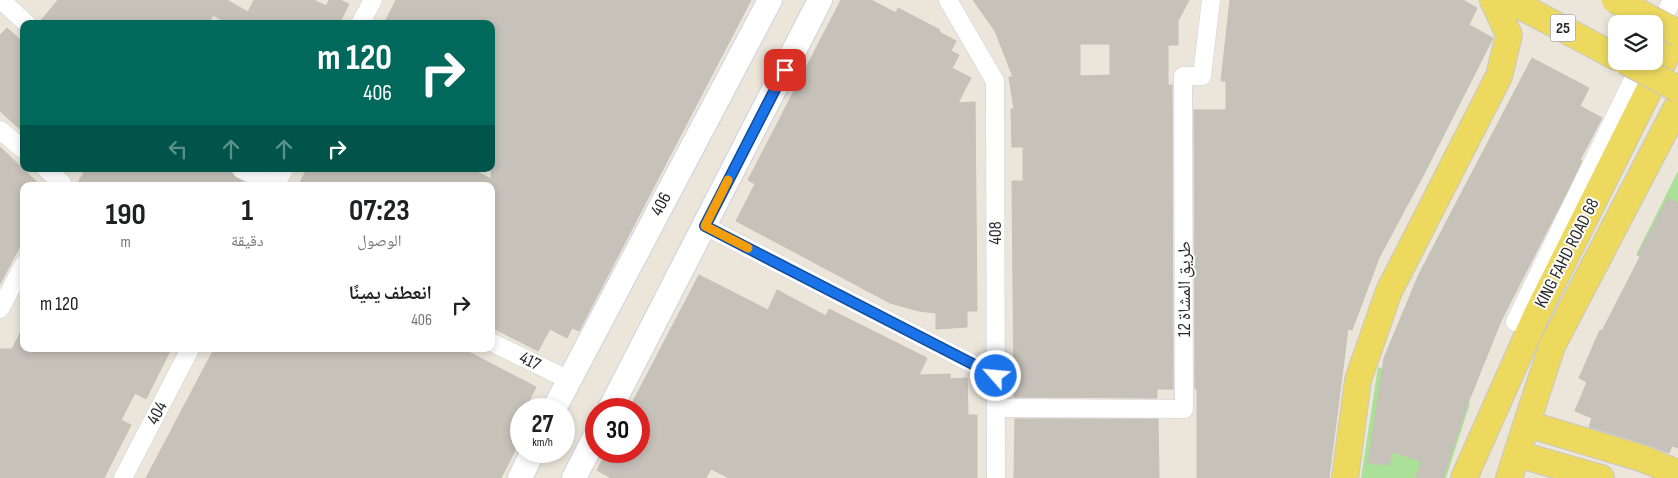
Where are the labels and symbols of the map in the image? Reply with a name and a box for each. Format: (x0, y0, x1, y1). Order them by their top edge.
road number: 25 (1550, 14, 1576, 42)
pin (764, 49, 806, 91)
street label: 406 (646, 189, 676, 219)
street label: KING FAHD ROAD 68 (1530, 195, 1604, 311)
street label: 408 (985, 221, 1006, 245)
street label: طريق المشاة 12 (1174, 241, 1195, 337)
street label: 417 (516, 347, 545, 375)
position arrow (969, 349, 1021, 401)
street label: 404 (142, 397, 172, 428)
speed limit sign: 30 (585, 398, 650, 463)

